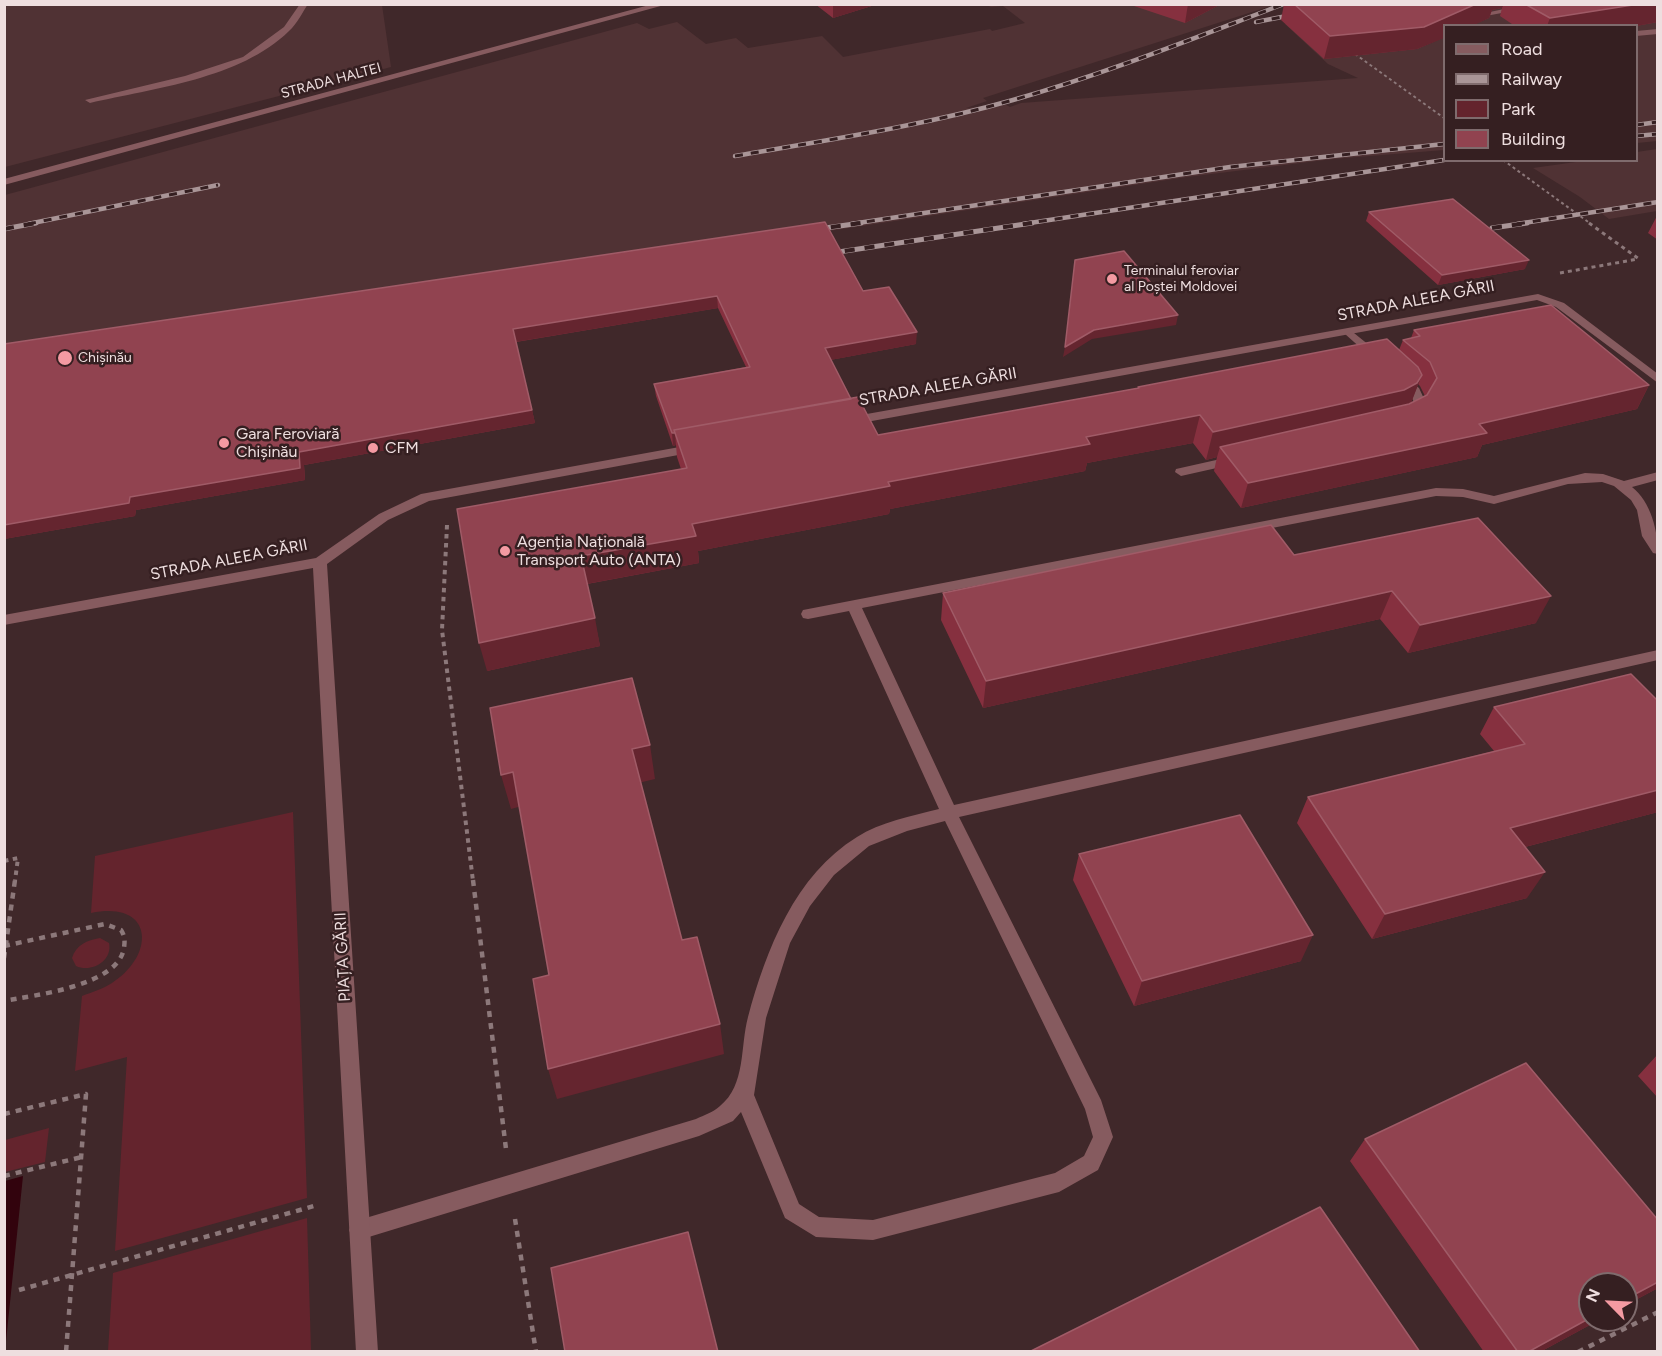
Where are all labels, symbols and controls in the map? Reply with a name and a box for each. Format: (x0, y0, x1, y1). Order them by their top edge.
legend (1443, 24, 1638, 162)
text: Road (1501, 38, 1542, 60)
street label: STRADA HALTEI (279, 60, 383, 102)
text: Railway (1501, 68, 1562, 90)
text: Park (1501, 98, 1535, 120)
text: Building (1501, 128, 1566, 150)
place label: Terminalul feroviar al Poștei Moldovei (1124, 263, 1239, 296)
marker: Terminalul feroviar al Poștei Moldovei (1105, 272, 1119, 286)
street label: STRADA ALEEA GĂRII (1336, 276, 1496, 326)
marker: Chișinău (56, 349, 74, 367)
place label: Chișinău (78, 350, 132, 366)
street label: STRADA ALEEA GĂRII (858, 364, 1018, 410)
place label: Gara Feroviară Chișinău (236, 424, 339, 462)
marker: Gara Feroviară Chișinău (217, 436, 231, 450)
place label: CFM (385, 438, 419, 458)
marker: CFM (366, 441, 380, 455)
place label: Agenția Națională Transport Auto (ANTA) (517, 532, 681, 570)
street label: STRADA ALEEA GĂRII (149, 535, 309, 585)
marker: Agenția Națională Transport Auto (ANTA) (498, 544, 512, 558)
street label: PIAȚA GĂRII (331, 912, 355, 1002)
north arrow (1578, 1272, 1638, 1332)
text: N (1582, 1286, 1604, 1305)

